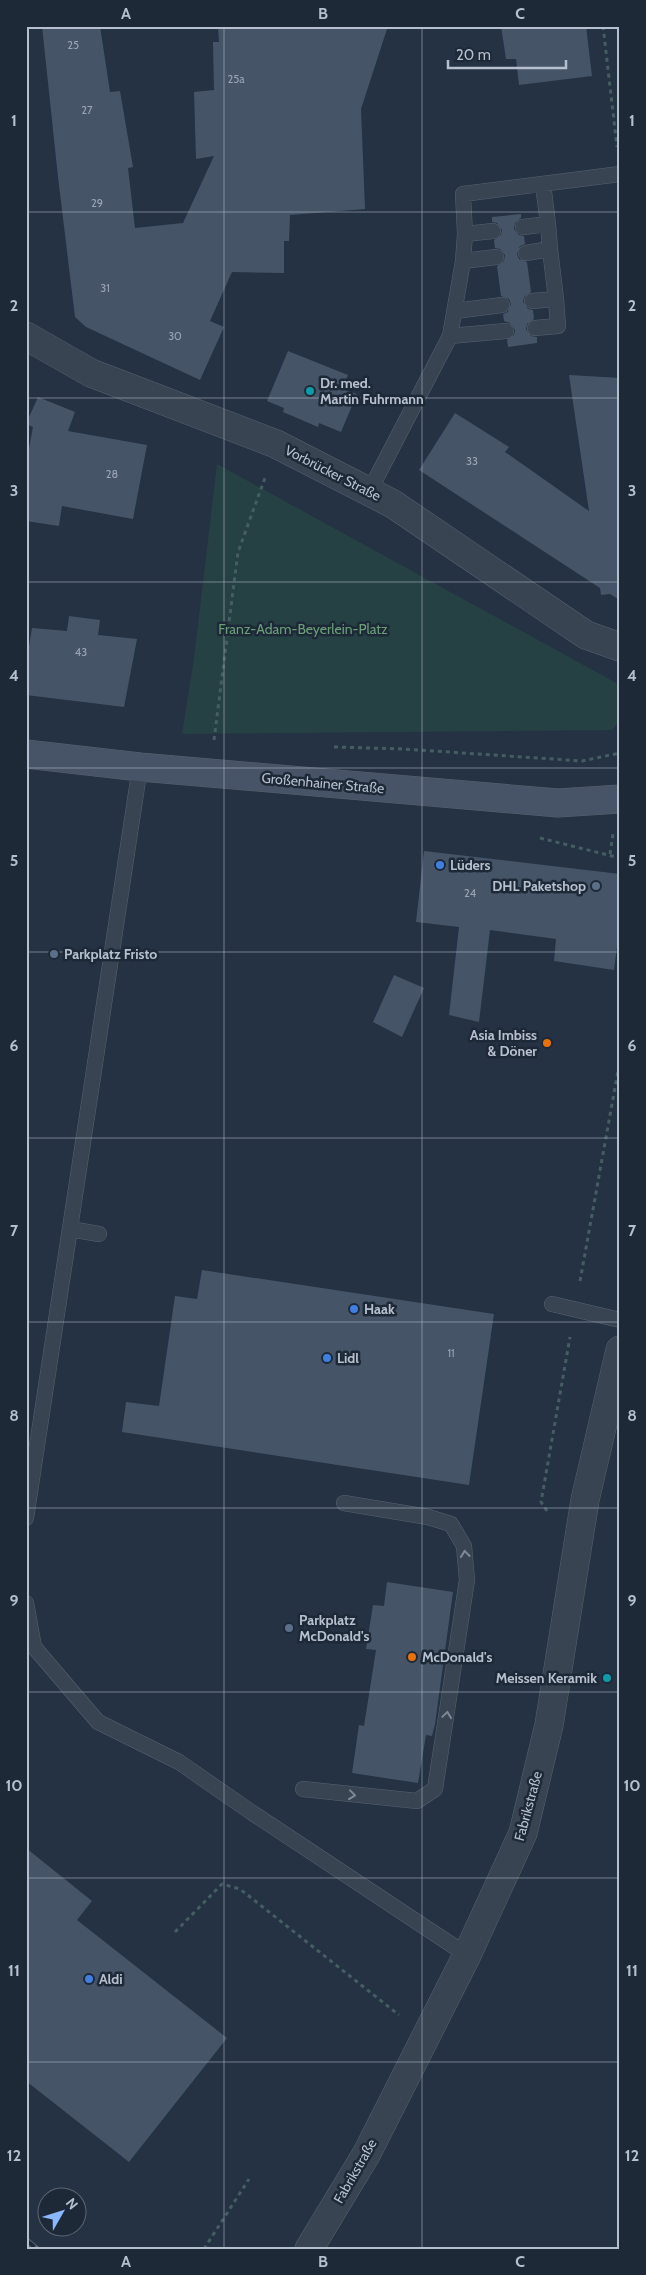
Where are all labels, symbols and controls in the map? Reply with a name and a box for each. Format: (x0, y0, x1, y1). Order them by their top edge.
text: A (121, 4, 131, 23)
text: B (318, 4, 328, 23)
text: C (515, 4, 525, 23)
house number: 25 (67, 38, 79, 52)
scale bar (448, 38, 566, 70)
text: 20 m (456, 46, 491, 64)
house number: 25a (228, 72, 245, 86)
house number: 27 (81, 103, 93, 117)
text: 1 (11, 111, 17, 130)
text: 1 (629, 111, 635, 130)
house number: 29 (91, 196, 103, 210)
house number: 31 (100, 281, 110, 295)
text: 2 (10, 296, 18, 315)
text: 2 (628, 296, 636, 315)
house number: 30 (168, 329, 182, 343)
place label: Dr. med. Martin Fuhrmann (320, 374, 424, 408)
marker: Dr. med. Martin Fuhrmann (304, 385, 316, 397)
street label: Vorbrücker Straße (282, 441, 384, 505)
house number: 33 (466, 454, 478, 468)
house number: 28 (106, 467, 118, 481)
text: 3 (10, 481, 18, 500)
text: 3 (628, 481, 636, 500)
park label: Franz-Adam-Beyerlein-Platz (218, 620, 388, 638)
house number: 43 (75, 645, 87, 659)
text: 4 (9, 666, 19, 685)
text: 4 (627, 666, 637, 685)
street label: Großenhainer Straße (261, 769, 385, 797)
text: 5 (10, 851, 18, 870)
text: 5 (628, 851, 636, 870)
place label: Lüders (450, 856, 490, 874)
marker: Lüders (434, 859, 446, 871)
place label: DHL Paketshop (492, 877, 586, 895)
marker: DHL Paketshop (590, 880, 602, 892)
house number: 24 (464, 886, 477, 900)
place label: Parkplatz Fristo (64, 945, 157, 963)
marker: Parkplatz Fristo (48, 948, 60, 960)
place label: Asia Imbiss & Döner (470, 1026, 537, 1060)
text: 6 (10, 1036, 19, 1055)
text: 6 (628, 1036, 637, 1055)
marker: Asia Imbiss & Döner (541, 1037, 553, 1049)
text: 7 (10, 1221, 19, 1240)
text: 7 (628, 1221, 637, 1240)
place label: Haak (364, 1300, 395, 1318)
marker: Haak (348, 1303, 360, 1315)
house number: 11 (447, 1346, 455, 1360)
place label: Lidl (337, 1349, 359, 1367)
marker: Lidl (321, 1352, 333, 1364)
text: 8 (9, 1406, 19, 1425)
text: 8 (627, 1406, 637, 1425)
one-way arrow (460, 1550, 471, 1558)
text: 9 (10, 1591, 19, 1610)
text: 9 (628, 1591, 637, 1610)
place label: Parkplatz McDonald's (299, 1611, 369, 1645)
marker: Parkplatz McDonald's (283, 1622, 295, 1634)
place label: McDonald's (422, 1648, 492, 1666)
marker: McDonald's (406, 1651, 418, 1663)
place label: Meissen Keramik (496, 1669, 597, 1687)
marker: Meissen Keramik (601, 1672, 613, 1684)
one-way arrow (442, 1711, 452, 1719)
street label: Fabrikstraße (510, 1769, 546, 1843)
text: 10 (5, 1776, 23, 1795)
text: 10 (623, 1776, 641, 1795)
one-way arrow (348, 1789, 356, 1800)
text: 11 (8, 1961, 20, 1980)
text: 11 (626, 1961, 638, 1980)
place label: Aldi (99, 1970, 123, 1988)
marker: Aldi (83, 1973, 95, 1985)
street label: Fabrikstraße (329, 2136, 381, 2206)
text: 12 (7, 2146, 21, 2165)
text: 12 (625, 2146, 639, 2165)
north arrow (38, 2188, 88, 2238)
text: N (62, 2194, 82, 2213)
text: A (121, 2252, 131, 2271)
text: B (318, 2252, 328, 2271)
text: C (515, 2252, 525, 2271)

